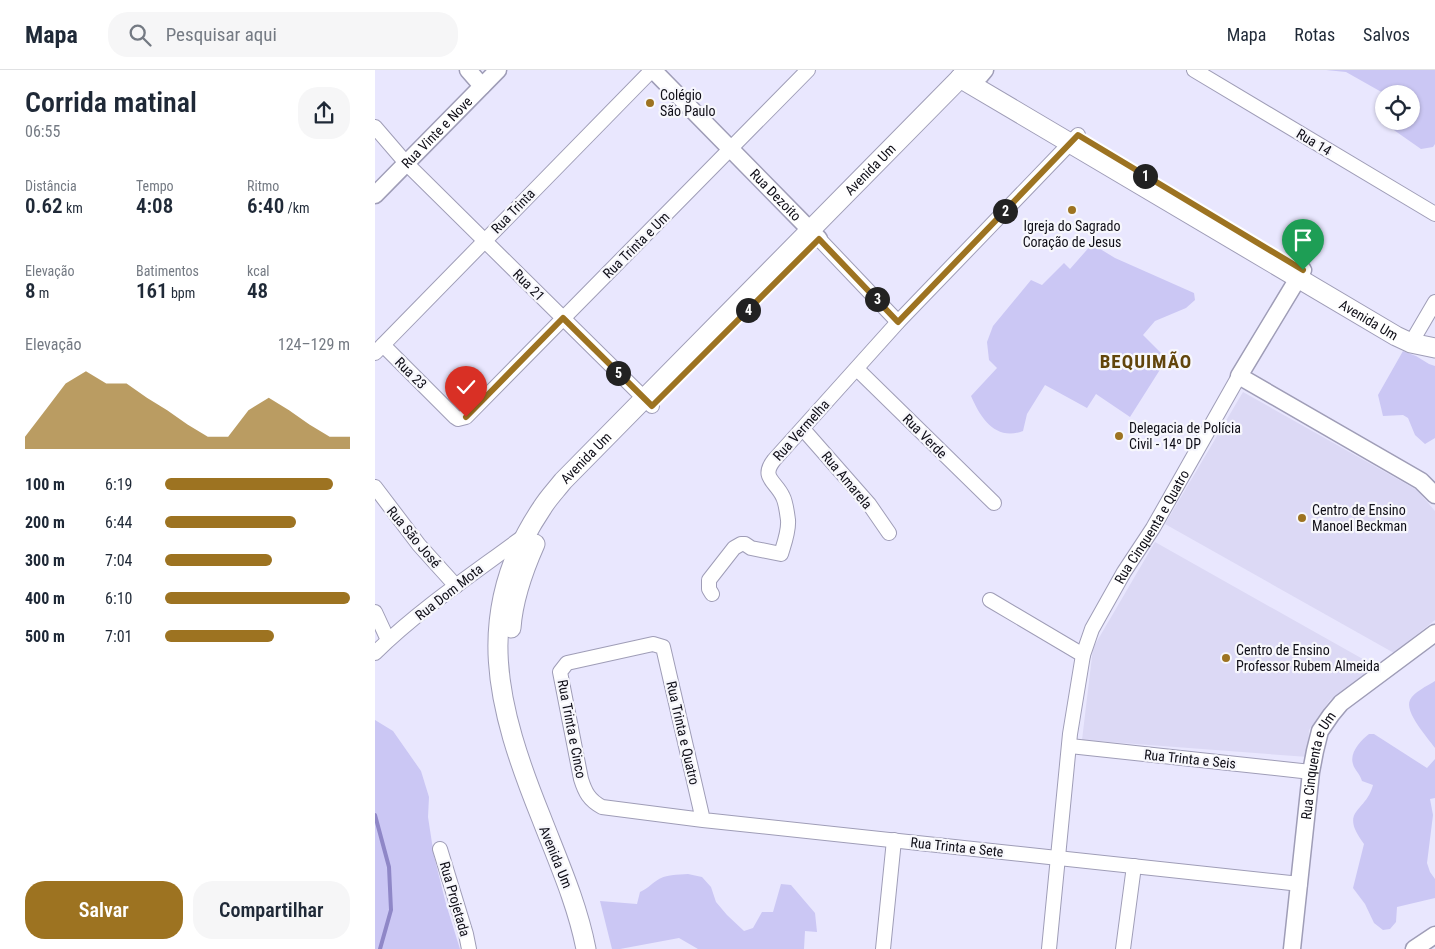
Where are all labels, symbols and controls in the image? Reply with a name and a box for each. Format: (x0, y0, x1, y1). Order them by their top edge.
search box (108, 12, 458, 57)
text: Mapa (25, 21, 78, 49)
icon: search (126, 21, 154, 49)
text: Pesquisar aqui (166, 23, 277, 46)
text: Mapa (1227, 24, 1266, 45)
text: Rotas (1294, 24, 1335, 45)
text: Salvos (1363, 24, 1410, 45)
map controls (1375, 85, 1420, 130)
button: locate (1375, 85, 1420, 130)
text: Corrida matinal (25, 86, 197, 119)
button: share (298, 87, 350, 139)
place label: Colégio São Paulo (660, 87, 716, 119)
street label: Rua Vinte e Nove (398, 93, 476, 171)
marker: Colégio São Paulo (644, 97, 656, 109)
text: 06:55 (25, 122, 60, 141)
street label: Rua 14 (1294, 125, 1334, 159)
street label: Avenida Um (841, 140, 899, 198)
pin: 1 (1133, 164, 1157, 188)
street label: Rua Dezoito (747, 166, 804, 224)
text: 1 (1142, 168, 1149, 184)
text: Distância (25, 178, 77, 194)
text: Tempo (136, 178, 174, 194)
text: Ritmo (247, 178, 279, 194)
street label: Rua Trinta (488, 185, 538, 237)
text: 0.62 (25, 194, 63, 218)
text: 4:08 (136, 194, 173, 218)
text: 6:40 (247, 194, 284, 218)
pin: 2 (993, 198, 1017, 224)
text: km (63, 200, 83, 216)
text: /km (284, 200, 310, 216)
text: 2 (1002, 203, 1009, 219)
marker: Igreja do Sagrado Coração de Jesus (1066, 204, 1078, 216)
street label: Rua Trinta e Um (600, 209, 672, 281)
place label: Igreja do Sagrado Coração de Jesus (1023, 218, 1121, 250)
pin (1282, 219, 1324, 270)
icon: arrive (1289, 226, 1317, 254)
text: Elevação (25, 263, 74, 279)
text: Batimentos (136, 263, 199, 279)
text: kcal (247, 263, 270, 279)
street label: Rua 21 (510, 266, 548, 304)
text: 8 (25, 279, 36, 303)
text: 161 (136, 279, 168, 303)
text: 48 (247, 279, 268, 303)
text: m (36, 285, 49, 301)
text: bpm (168, 285, 195, 301)
pin: 3 (865, 286, 889, 312)
text: 3 (874, 291, 881, 307)
street label: Avenida Um (1337, 296, 1401, 343)
pin: 4 (735, 298, 761, 322)
text: 4 (745, 302, 752, 318)
text: Elevação (25, 335, 82, 354)
text: 124–129 m (278, 335, 350, 354)
district label: BEQUIMÃO (1100, 350, 1192, 373)
street label: Rua 23 (392, 354, 430, 392)
pin: 5 (605, 360, 631, 386)
text: 5 (615, 365, 622, 381)
pin (445, 366, 487, 417)
icon: check (452, 373, 480, 401)
street label: Rua Vermelha (770, 396, 832, 464)
street label: Rua Verde (900, 411, 951, 462)
place label: Delegacia de Polícia Civil - 14º DP (1129, 420, 1241, 452)
street label: Avenida Um (557, 429, 615, 487)
marker: Delegacia de Polícia Civil - 14º DP (1113, 430, 1125, 442)
street label: Rua Amarela (818, 448, 876, 512)
street label: Rua Cinquenta e Quatro (1111, 467, 1192, 587)
text: 100 m (25, 475, 65, 494)
text: 6:19 (105, 475, 132, 494)
place label: Centro de Ensino Manoel Beckman (1312, 502, 1407, 534)
street label: Rua São José (384, 503, 445, 571)
marker: Centro de Ensino Manoel Beckman (1296, 512, 1308, 524)
text: 200 m (25, 513, 65, 532)
text: 6:44 (105, 513, 132, 532)
text: 300 m (25, 551, 65, 570)
text: 7:04 (105, 551, 132, 570)
street label: Rua Dom Mota (412, 561, 486, 623)
text: 400 m (25, 589, 65, 608)
text: 6:10 (105, 589, 132, 608)
text: 500 m (25, 627, 65, 646)
text: 7:01 (105, 627, 132, 646)
place label: Centro de Ensino Professor Rubem Almeida (1236, 642, 1380, 674)
marker: Centro de Ensino Professor Rubem Almeida (1220, 652, 1232, 664)
street label: Rua Trinta e Cinco (555, 678, 589, 780)
street label: Rua Trinta e Quatro (663, 680, 703, 786)
street label: Rua Cinquenta e Um (1298, 709, 1339, 820)
street label: Rua Trinta e Seis (1143, 746, 1237, 772)
street label: Avenida Um (536, 824, 576, 890)
street label: Rua Trinta e Sete (910, 834, 1005, 860)
street label: Rua Projetada (437, 860, 473, 938)
button: Salvar (25, 881, 183, 939)
button: Compartilhar (193, 881, 350, 939)

